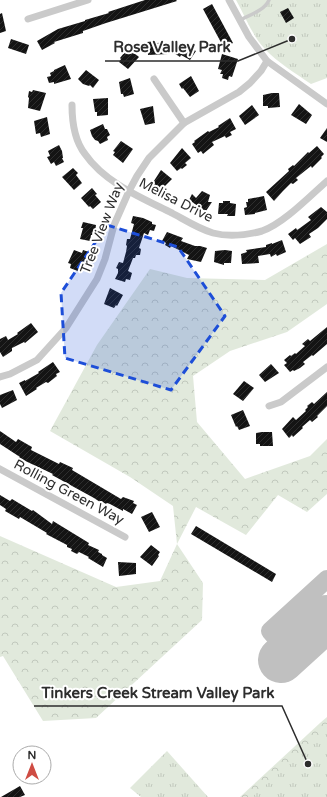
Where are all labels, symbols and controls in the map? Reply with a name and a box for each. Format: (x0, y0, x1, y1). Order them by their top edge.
callout: Rose Valley Park (105, 34, 238, 61)
text: Rose Valley Park (113, 38, 231, 57)
street label: Melisa Drive (136, 174, 216, 226)
street label: Tree View Way (77, 179, 127, 276)
street label: Rolling Green Way (11, 456, 128, 528)
callout: Tinkers Creek Stream Valley Park (34, 679, 282, 706)
text: Tinkers Creek Stream Valley Park (41, 684, 274, 703)
north arrow (12, 745, 52, 785)
text: N (28, 749, 36, 762)

